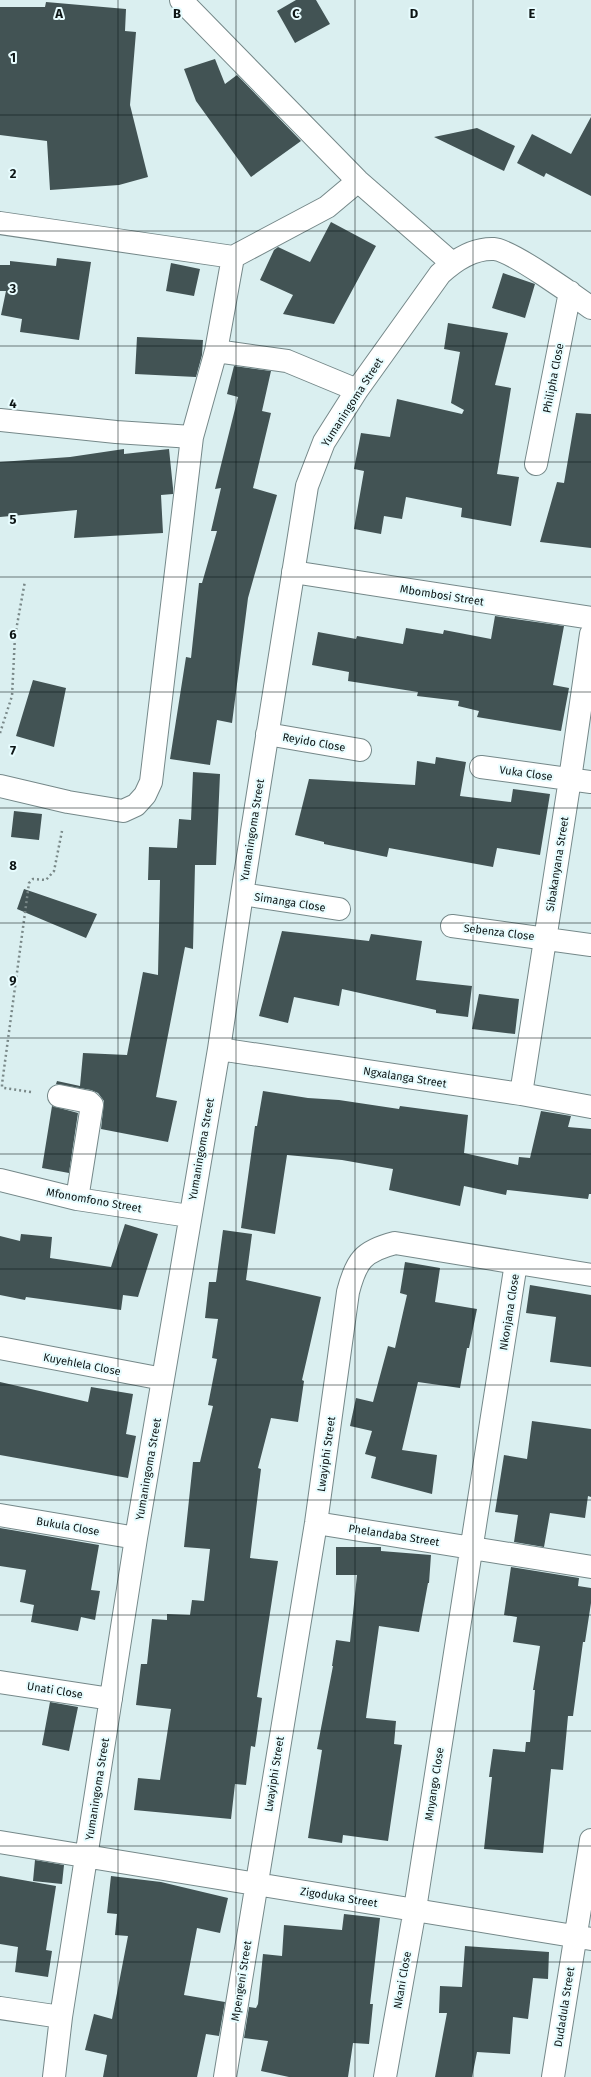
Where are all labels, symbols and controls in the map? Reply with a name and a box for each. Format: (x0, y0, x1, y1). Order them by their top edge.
text: A (54, 6, 63, 21)
text: B (173, 6, 181, 21)
text: C (292, 6, 300, 21)
text: D (410, 6, 419, 21)
text: E (529, 6, 536, 21)
text: 1 (10, 50, 16, 65)
text: 2 (10, 166, 17, 181)
text: 3 (9, 281, 17, 296)
street label: Philipha Close (540, 342, 567, 414)
street label: Yumaningoma Street (319, 355, 386, 449)
text: 4 (9, 396, 17, 411)
text: 5 (10, 512, 17, 527)
street label: Mbombosi Street (399, 582, 485, 609)
text: 6 (9, 627, 17, 642)
street label: Reyido Close (281, 731, 346, 754)
text: 7 (10, 743, 16, 758)
street label: Vuka Close (499, 763, 553, 784)
street label: Yumaningoma Street (238, 778, 267, 882)
street label: Sibakanyana Street (544, 816, 571, 912)
text: 8 (9, 858, 17, 873)
street label: Simanga Close (253, 890, 327, 915)
street label: Sebenza Close (463, 922, 535, 943)
text: 9 (9, 973, 17, 988)
street label: Ngxalanga Street (362, 1064, 448, 1090)
street label: Yumaningoma Street (186, 1097, 217, 1201)
street label: Mfonomfono Street (45, 1186, 143, 1215)
street label: Nkonjana Close (497, 1273, 522, 1351)
street label: Kuyehlela Close (42, 1351, 122, 1378)
street label: Lwayiphi Street (315, 1416, 338, 1493)
street label: Yumaningoma Street (133, 1417, 164, 1521)
street label: Bukula Close (35, 1515, 101, 1538)
street label: Phelandaba Street (348, 1522, 440, 1549)
street label: Unati Close (26, 1680, 84, 1701)
street label: Lwayiphi Street (262, 1736, 287, 1813)
street label: Yumaningoma Street (83, 1737, 112, 1841)
street label: Mnyango Close (422, 1746, 447, 1822)
street label: Zigoduka Street (299, 1885, 378, 1910)
street label: Mpengeni Street (229, 1940, 254, 2022)
street label: Nkani Close (391, 1950, 414, 2010)
street label: Dudadula Street (552, 1966, 577, 2048)

